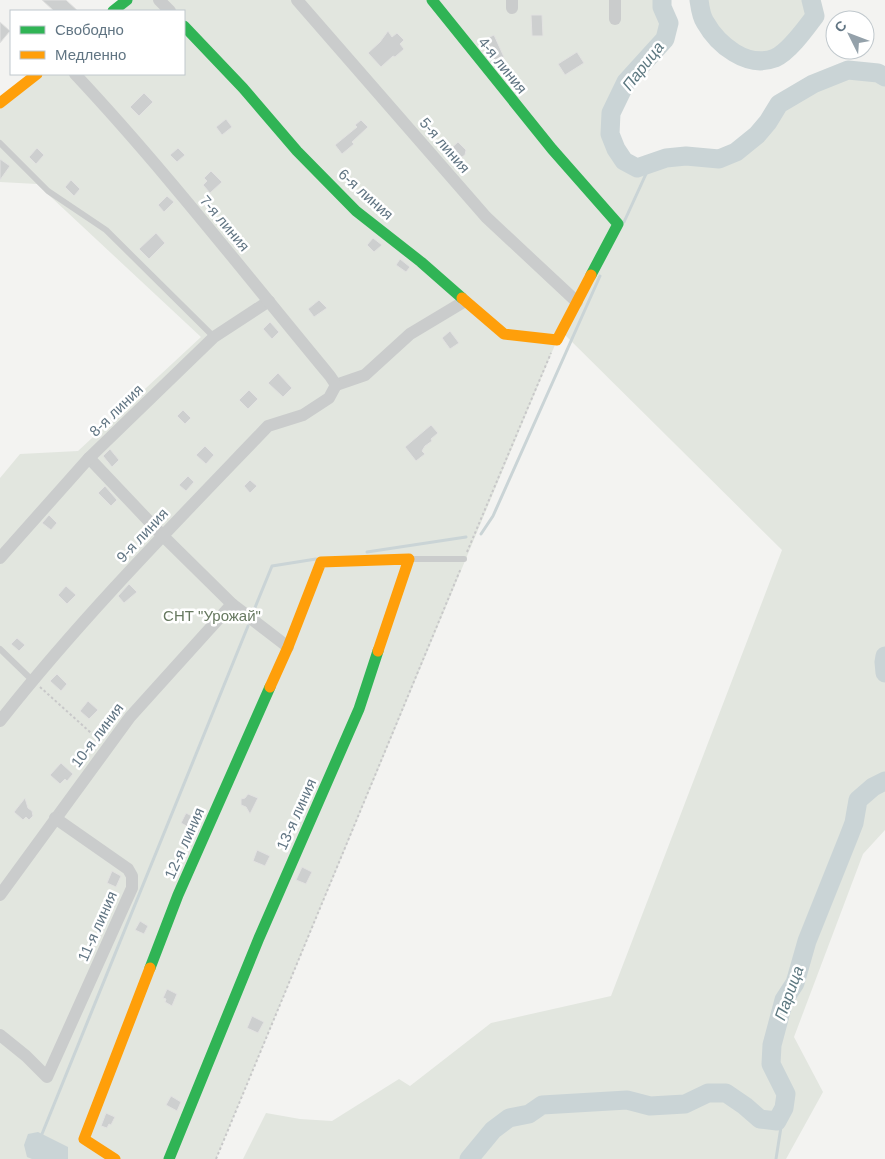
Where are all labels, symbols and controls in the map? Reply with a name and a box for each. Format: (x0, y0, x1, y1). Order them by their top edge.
legend (10, 10, 185, 75)
north arrow (825, 10, 875, 60)
text: С (831, 17, 850, 35)
text: Свободно (55, 21, 124, 38)
street label: 4-я линия (475, 33, 531, 97)
water label: Парица (619, 38, 667, 94)
text: Медленно (55, 46, 126, 63)
street label: 5-я линия (416, 114, 474, 176)
street label: 6-я линия (335, 165, 397, 223)
street label: 7-я линия (197, 192, 253, 254)
street label: 8-я линия (86, 380, 146, 440)
street label: 9-я линия (113, 505, 171, 565)
park label: СНТ "Урожай" (163, 607, 261, 624)
street label: 10-я линия (67, 700, 127, 770)
street label: 13-я линия (273, 776, 319, 852)
street label: 12-я линия (161, 805, 207, 881)
street label: 11-я линия (74, 888, 120, 964)
water label: Парица (771, 963, 807, 1022)

